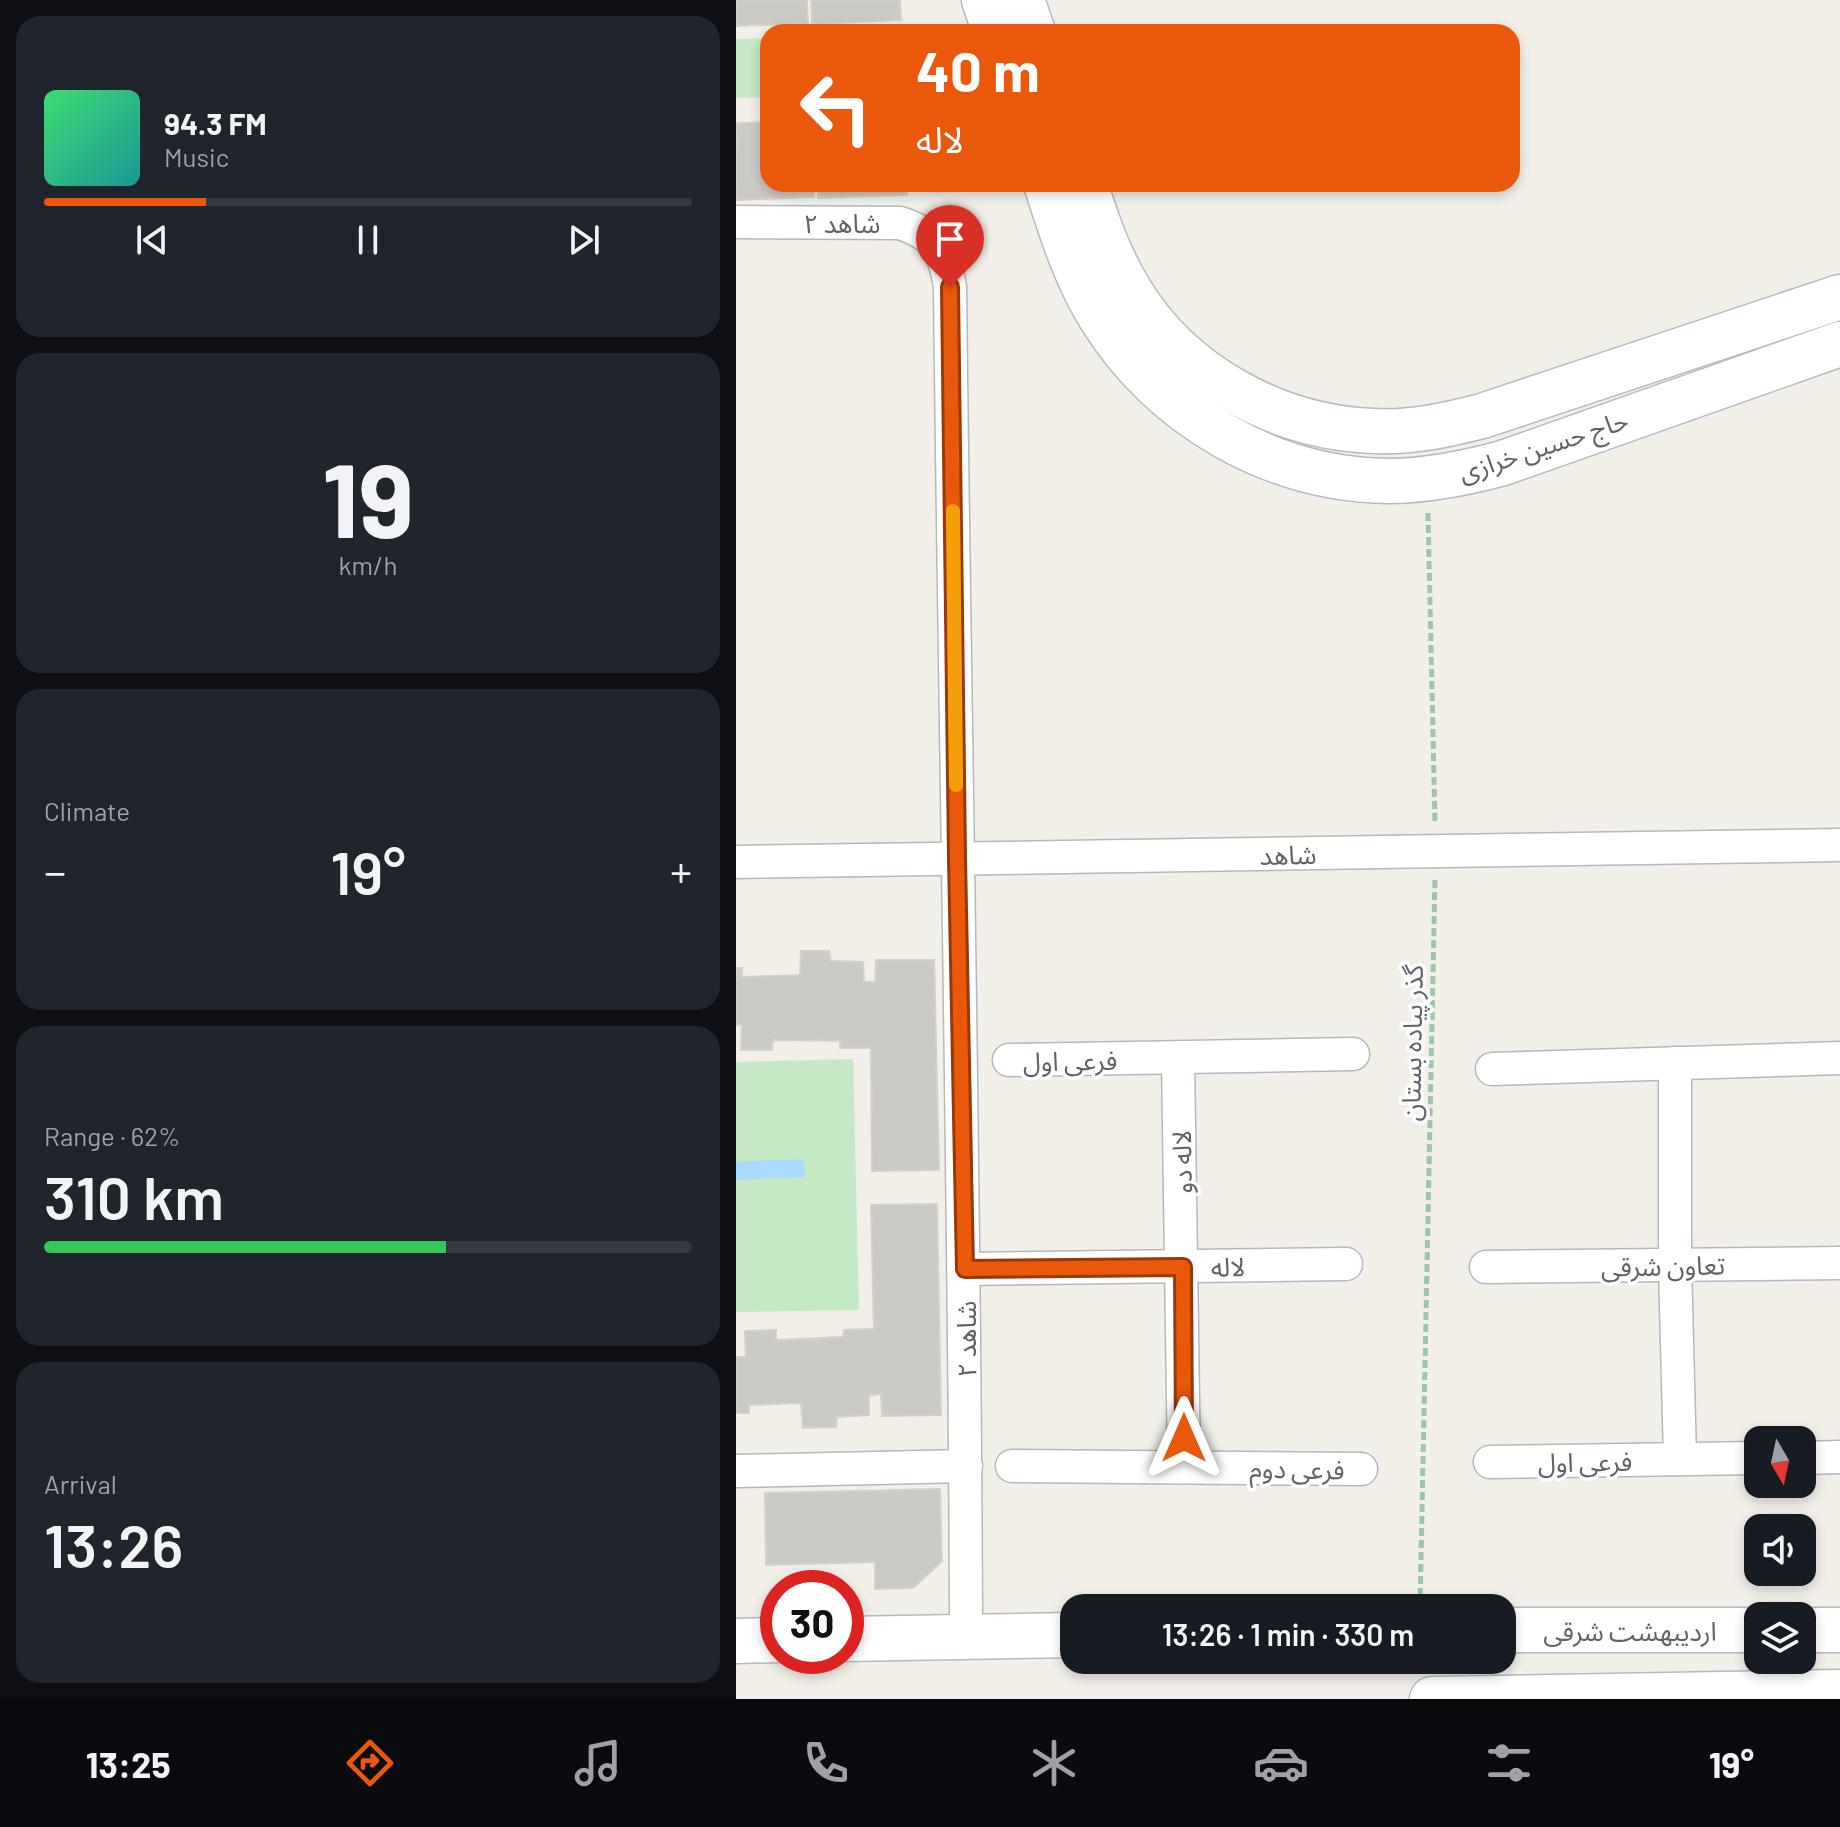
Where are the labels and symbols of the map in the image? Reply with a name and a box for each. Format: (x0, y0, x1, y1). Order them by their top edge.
pin (916, 205, 984, 287)
street label: شاهد ۲ (804, 207, 880, 238)
street label: حاج حسین خرازی (1454, 403, 1633, 492)
street label: شاهد (1259, 838, 1317, 870)
street label: گذر پیاده بستان (1394, 964, 1431, 1122)
street label: فرعی اول (1022, 1044, 1118, 1077)
street label: لاله دو (1165, 1130, 1198, 1194)
street label: تعاون شرقی (1601, 1248, 1725, 1283)
street label: لاله (1210, 1250, 1246, 1282)
street label: شاهد ۲ (950, 1301, 981, 1377)
position arrow (1142, 1396, 1226, 1480)
north arrow (1744, 1426, 1816, 1498)
street label: فرعی اول (1537, 1445, 1633, 1478)
street label: فرعی دوم (1249, 1452, 1345, 1490)
speed limit sign: 30 (760, 1570, 864, 1674)
street label: اردیبهشت شرقی (1543, 1615, 1717, 1647)

